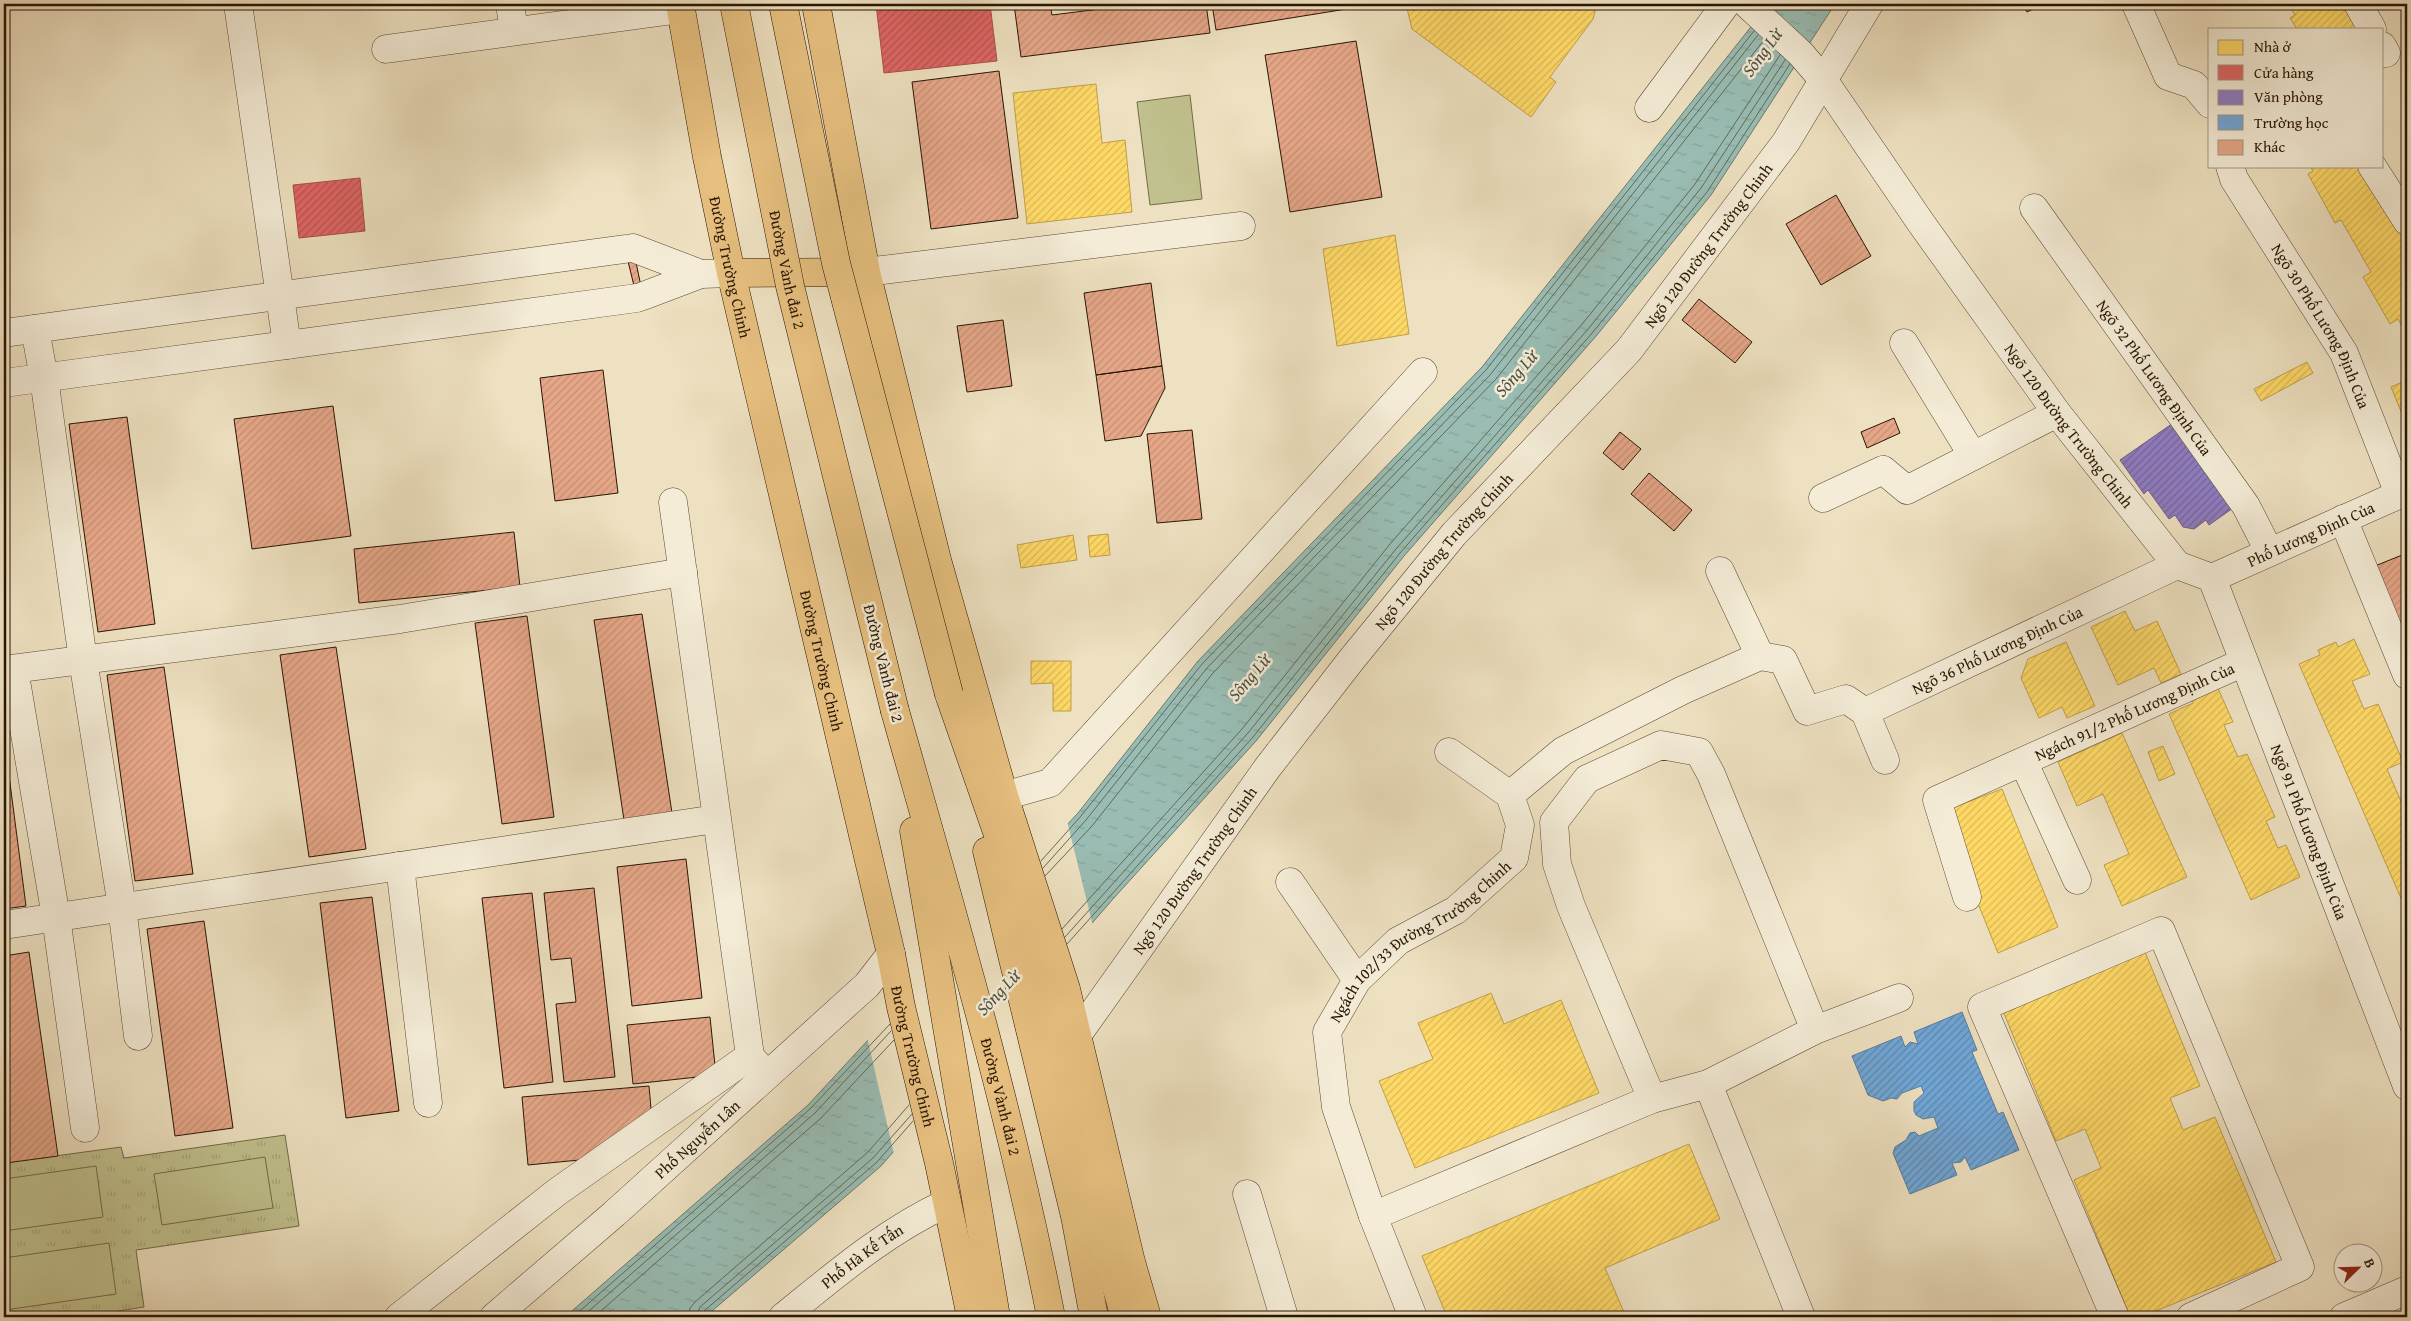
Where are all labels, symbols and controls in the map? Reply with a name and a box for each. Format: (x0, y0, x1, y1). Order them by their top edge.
water label: Sông Lừ (1735, 21, 1790, 82)
legend (2208, 28, 2384, 168)
text: Nhà ở (2254, 36, 2292, 57)
text: Cửa hàng (2254, 62, 2314, 83)
text: Văn phòng (2254, 86, 2323, 107)
text: Trường học (2254, 112, 2329, 133)
text: Khác (2254, 136, 2285, 157)
street label: Ngõ 120 Đường Trường Chinh (1638, 158, 1778, 333)
street label: Đường Trường Chinh (703, 194, 758, 340)
street label: Đường Vành đai 2 (763, 208, 812, 331)
street label: Ngõ 30 Phố Lương Định Của (2266, 239, 2377, 412)
street label: Ngõ 32 Phố Lương Định Của (2091, 295, 2219, 461)
street label: Ngõ 120 Đường Trường Chinh (1999, 338, 2140, 513)
water label: Sông Lừ (1488, 343, 1545, 403)
street label: Ngõ 120 Đường Trường Chinh (1369, 467, 1518, 635)
street label: Phố Lương Định Của (2243, 495, 2379, 573)
street label: Đường Trường Chinh (794, 588, 850, 734)
street label: Ngõ 36 Phố Lương Định Của (1908, 599, 2087, 700)
street label: Đường Vành đai 2 (858, 602, 910, 724)
water label: Sông Lừ (1221, 647, 1278, 707)
street label: Ngách 91/2 Phố Lương Định Của (2031, 656, 2239, 767)
street label: Ngõ 91 Phố Lương Định Của (2265, 741, 2354, 924)
street label: Ngõ 120 Đường Trường Chinh (1126, 781, 1263, 959)
street label: Ngách 102/33 Đường Trường Chinh (1323, 854, 1516, 1027)
water label: Sông Lừ (969, 962, 1027, 1021)
street label: Đường Trường Chinh (885, 984, 942, 1129)
street label: Đường Vành đai 2 (975, 1035, 1027, 1158)
street label: Phố Nguyễn Lân (649, 1094, 745, 1184)
street label: Phố Hà Kế Tấn (816, 1217, 908, 1294)
north arrow (2334, 1244, 2384, 1294)
text: B (2359, 1255, 2381, 1271)

